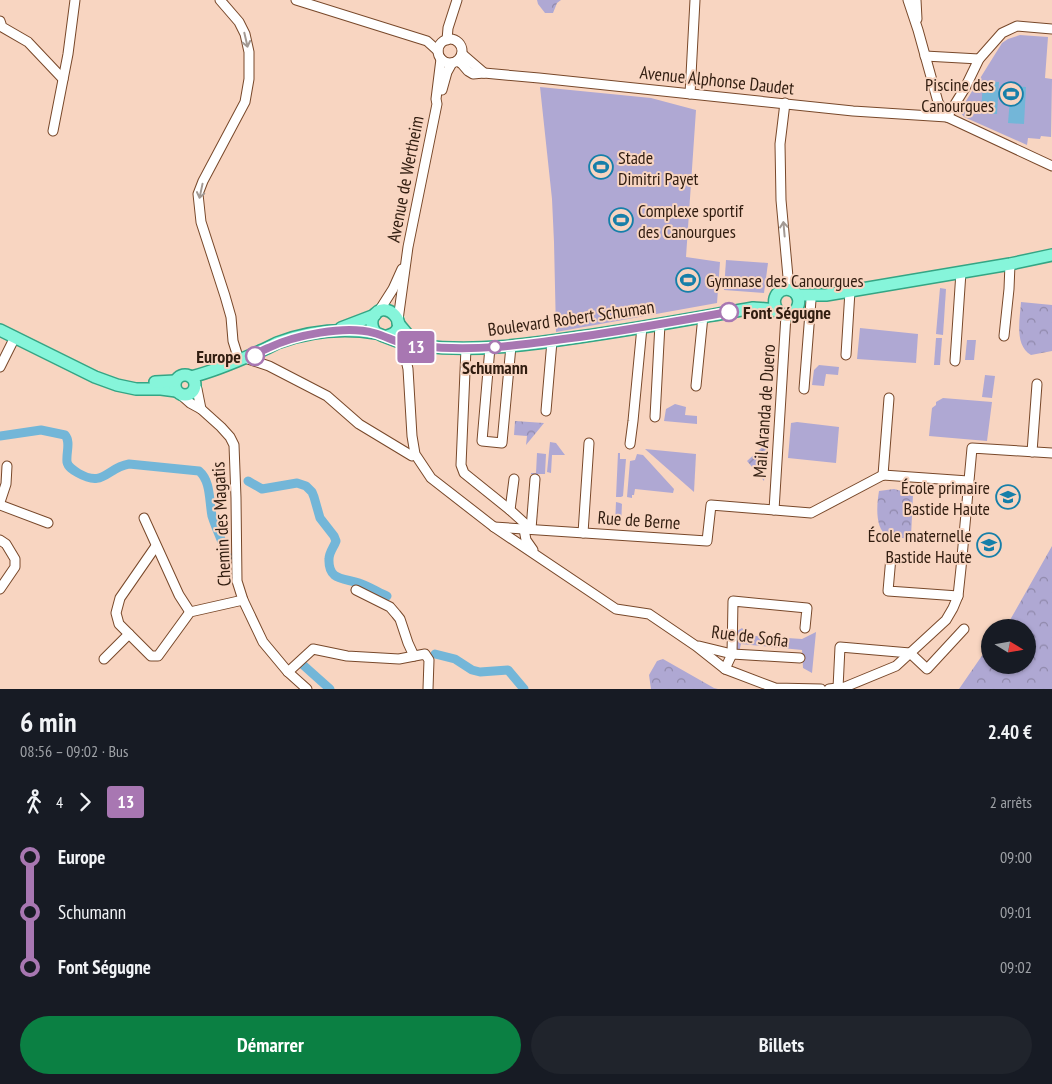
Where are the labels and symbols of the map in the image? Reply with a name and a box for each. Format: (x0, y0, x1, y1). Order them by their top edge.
one-way arrow (242, 32, 251, 48)
street label: Avenue Alphonse Daudet (639, 60, 795, 100)
place label: Piscine des Canourgues (921, 73, 994, 117)
sports icon: Piscine des Canourgues (998, 81, 1024, 107)
street label: Avenue de Wertheim (381, 114, 429, 244)
place label: Stade Dimitri Payet (618, 146, 699, 190)
sports icon: Stade Dimitri Payet (588, 154, 614, 180)
one-way arrow (195, 183, 205, 199)
place label: Complexe sportif des Canourgues (638, 199, 745, 243)
sports icon: Complexe sportif des Canourgues (608, 207, 634, 233)
one-way arrow (779, 221, 789, 237)
sports icon: Gymnase des Canourgues (675, 267, 701, 293)
place label: Gymnase des Canourgues (706, 269, 864, 292)
street label: Boulevard Robert Schuman (486, 295, 656, 341)
place label: Font Ségugne (743, 301, 831, 324)
marker: Font Ségugne (719, 302, 739, 322)
line badge: 13 (394, 331, 438, 363)
marker: Schumann (488, 340, 502, 354)
street label: Mail Aranda de Duero (748, 343, 780, 479)
place label: Europe (196, 345, 241, 368)
marker: Europe (245, 346, 265, 366)
place label: Schumann (462, 356, 528, 379)
street label: Chemin des Magatis (206, 461, 236, 587)
place label: École primaire Bastide Haute (901, 476, 990, 520)
school or university icon: École primaire Bastide Haute (995, 484, 1021, 510)
street label: Rue de Berne (597, 506, 681, 534)
place label: École maternelle Bastide Haute (868, 524, 972, 568)
school or university icon: École maternelle Bastide Haute (976, 532, 1002, 558)
north arrow (981, 619, 1036, 674)
street label: Rue de Sofia (710, 620, 790, 652)

